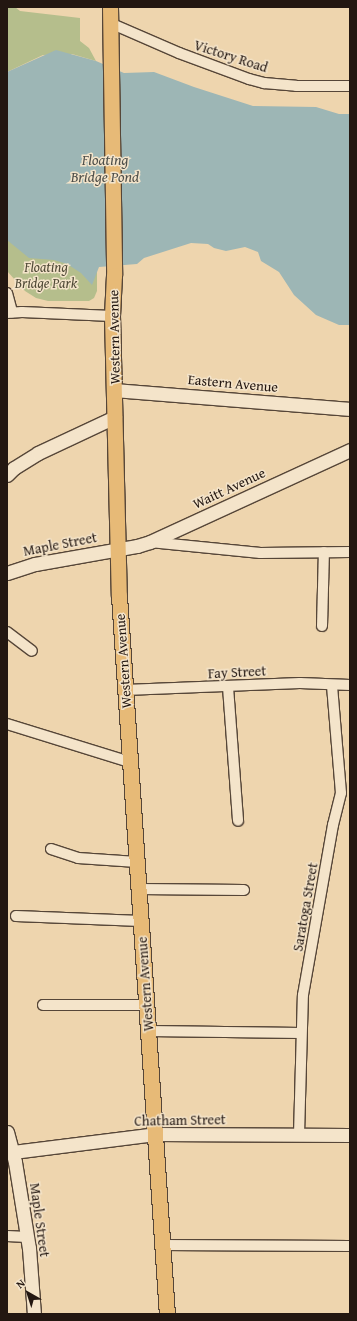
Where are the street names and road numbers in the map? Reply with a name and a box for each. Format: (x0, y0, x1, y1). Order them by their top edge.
street label: Victory Road (192, 36, 270, 76)
street label: Western Avenue (105, 289, 123, 385)
street label: Eastern Avenue (187, 371, 279, 395)
street label: Waitt Avenue (190, 464, 268, 512)
street label: Maple Street (22, 529, 98, 559)
street label: Western Avenue (111, 613, 135, 709)
street label: Fay Street (207, 662, 267, 682)
street label: Saratoga Street (289, 861, 321, 953)
street label: Western Avenue (133, 936, 157, 1032)
street label: Chatham Street (134, 1111, 226, 1129)
street label: Maple Street (26, 1182, 54, 1258)

